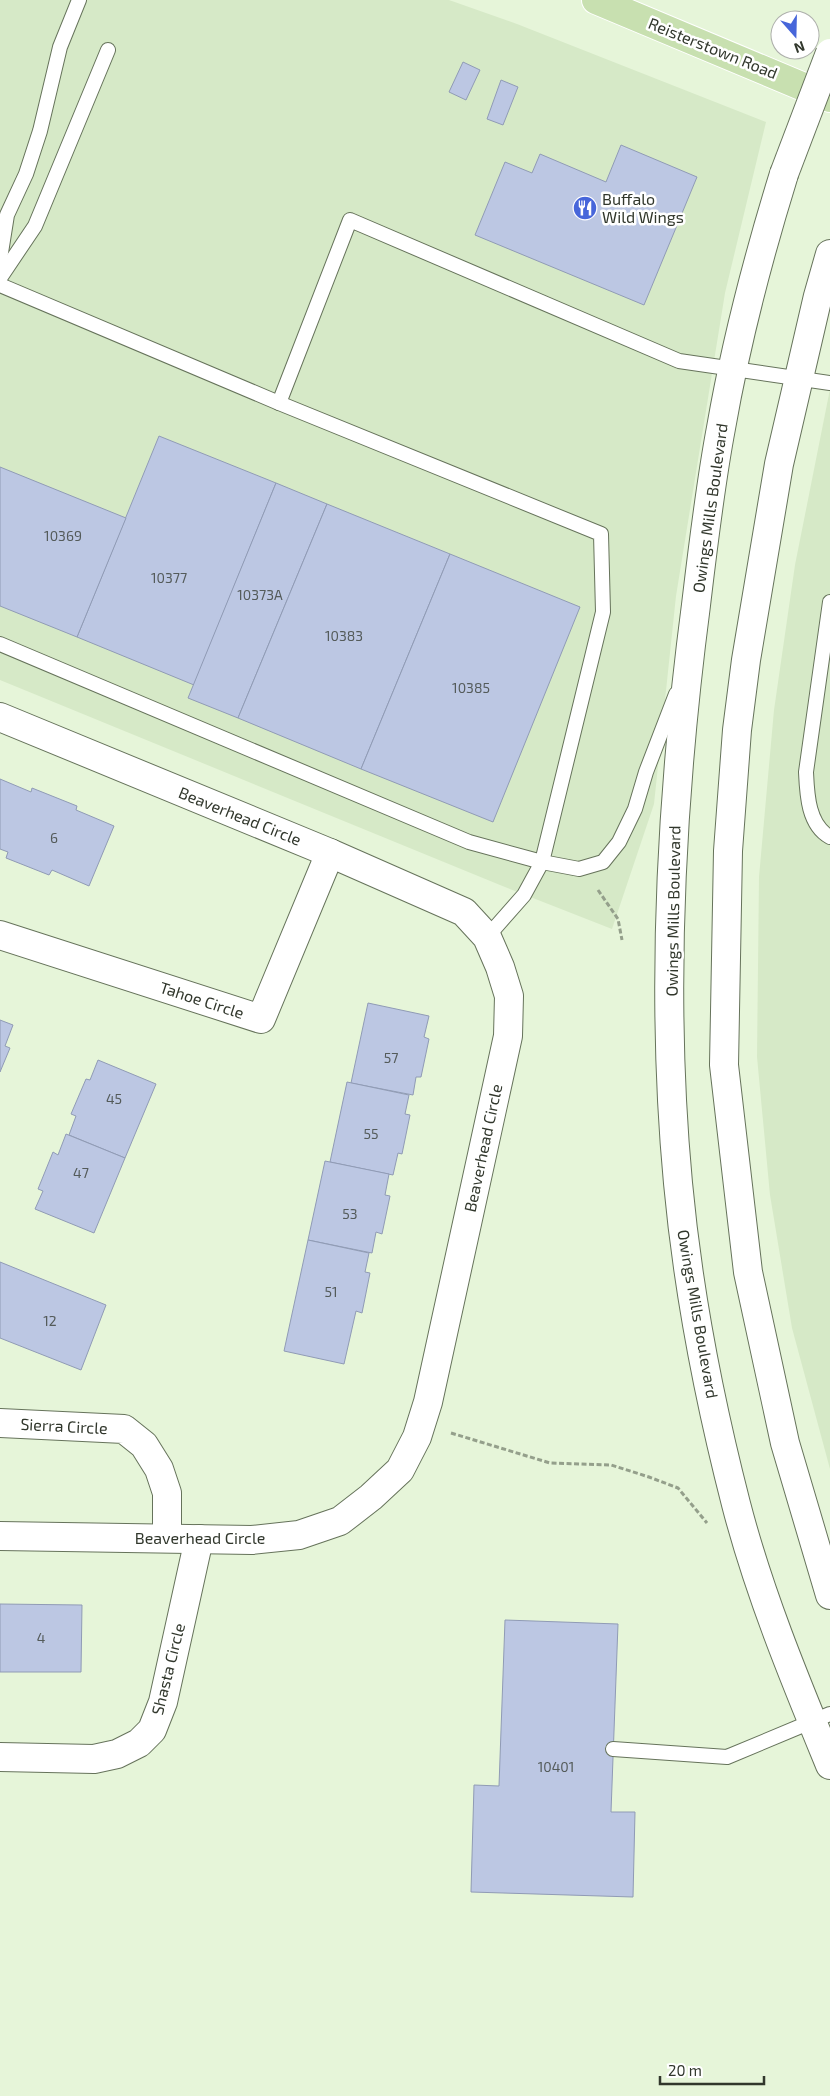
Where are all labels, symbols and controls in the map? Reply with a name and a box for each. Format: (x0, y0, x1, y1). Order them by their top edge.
north arrow (770, 10, 820, 60)
street label: Reisterstown Road (646, 13, 781, 82)
text: N (792, 38, 807, 57)
place label: Buffalo Wild Wings (602, 189, 684, 226)
restaurant icon: Buffalo Wild Wings (572, 195, 598, 221)
street label: Owings Mills Boulevard (688, 422, 731, 594)
house number: 10369 (44, 527, 82, 544)
house number: 10377 (151, 569, 187, 586)
house number: 10373A (237, 586, 283, 603)
house number: 10383 (325, 627, 363, 644)
house number: 10385 (452, 679, 490, 696)
street label: Beaverhead Circle (176, 782, 304, 849)
street label: Owings Mills Boulevard (662, 825, 683, 997)
house number: 6 (50, 829, 58, 846)
street label: Tahoe Circle (158, 977, 247, 1022)
house number: 57 (384, 1049, 398, 1066)
street label: Beaverhead Circle (460, 1082, 505, 1214)
house number: 45 (106, 1090, 122, 1107)
house number: 55 (363, 1125, 379, 1142)
house number: 47 (73, 1164, 89, 1181)
house number: 53 (342, 1205, 358, 1222)
street label: Owings Mills Boulevard (674, 1228, 723, 1400)
house number: 51 (324, 1283, 338, 1300)
house number: 12 (43, 1312, 57, 1329)
street label: Sierra Circle (20, 1414, 108, 1437)
street label: Beaverhead Circle (135, 1528, 265, 1547)
street label: Shasta Circle (147, 1621, 188, 1717)
house number: 4 (37, 1629, 45, 1646)
house number: 10401 (538, 1758, 574, 1775)
scale bar (660, 2054, 764, 2086)
text: 20 m (668, 2061, 702, 2079)

